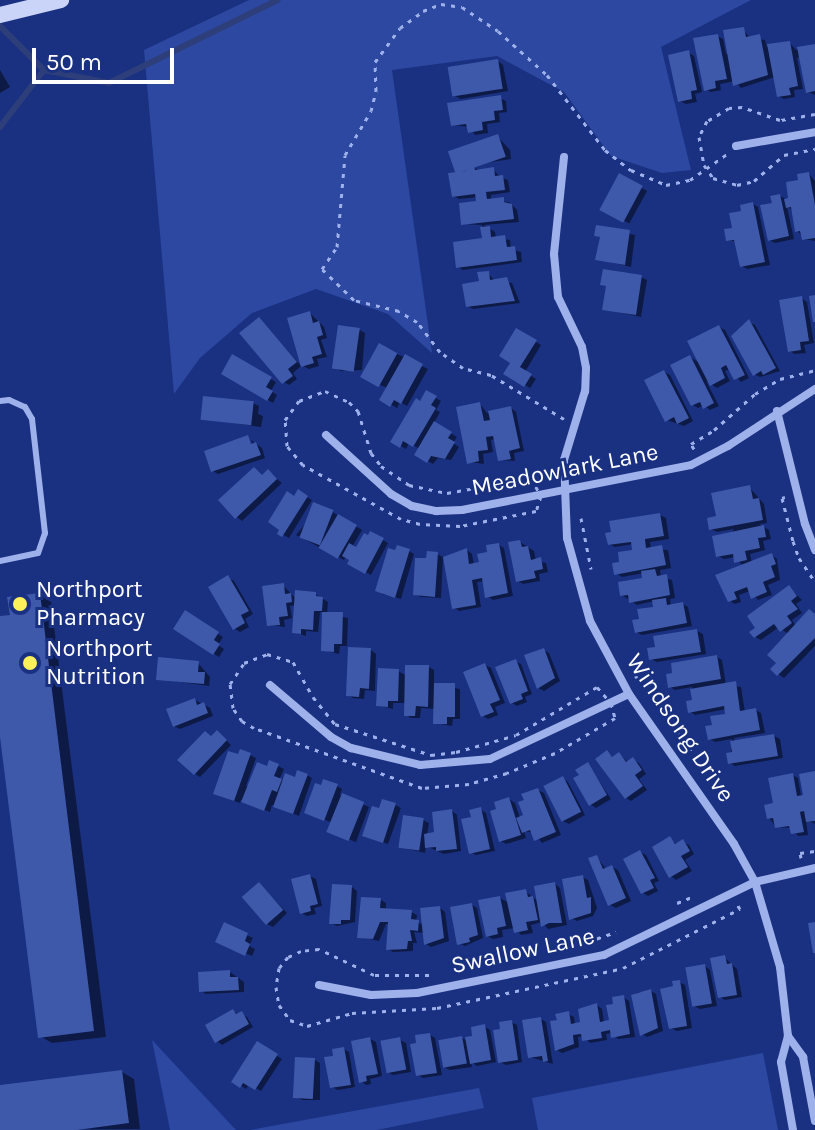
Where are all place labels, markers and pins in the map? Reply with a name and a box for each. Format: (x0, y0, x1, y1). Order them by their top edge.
place label: Northport Pharmacy (36, 576, 145, 632)
marker: Northport Pharmacy (11, 595, 29, 613)
place label: Northport Nutrition (46, 635, 153, 691)
marker: Northport Nutrition (21, 654, 39, 672)

